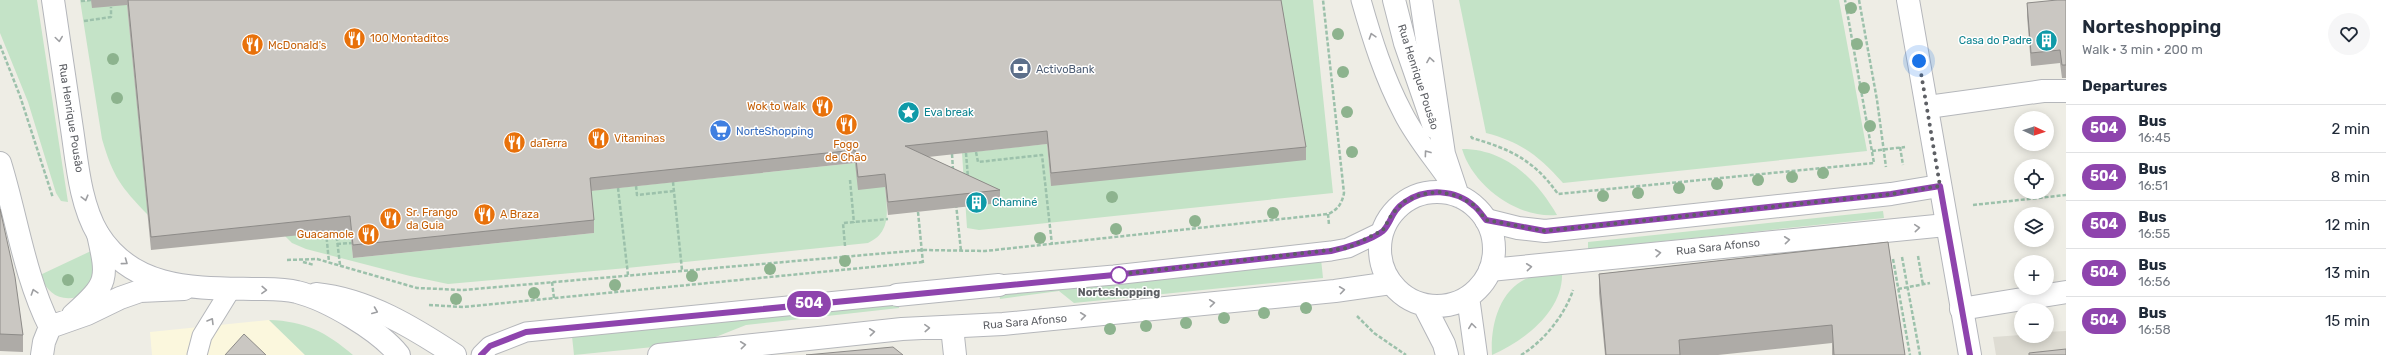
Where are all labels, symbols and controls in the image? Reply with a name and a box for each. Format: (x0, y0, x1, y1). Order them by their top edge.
button: heart (2328, 13, 2370, 55)
text: Norteshopping (2082, 15, 2221, 38)
street label: Rua Henrique Pousão (1395, 23, 1441, 131)
restaurant icon: 100 Montaditos (341, 25, 367, 51)
building icon: Casa do Padre (2034, 27, 2060, 53)
restaurant icon: McDonald's (240, 32, 266, 58)
place label: 100 Montaditos (370, 32, 449, 45)
one-way arrow (1368, 32, 1377, 39)
place label: Casa do Padre (1959, 34, 2032, 47)
one-way arrow (54, 36, 63, 42)
place label: McDonald's (268, 39, 327, 52)
text: Walk · 3 min · 200 m (2082, 42, 2203, 57)
your location (1909, 51, 1929, 71)
bank icon: ActivoBank (1008, 56, 1034, 82)
one-way arrow (1426, 57, 1435, 63)
street label: Rua Henrique Pousão (56, 63, 86, 173)
place label: ActivoBank (1036, 63, 1095, 76)
text: Departures (2082, 77, 2167, 95)
restaurant icon: Wok to Walk (809, 93, 835, 119)
place icon: Eva break (896, 99, 922, 125)
place label: Wok to Walk (747, 100, 806, 113)
place label: Eva break (924, 106, 974, 119)
restaurant icon: Fogo de Chão (833, 111, 859, 137)
north arrow (2014, 111, 2054, 151)
map controls (2014, 111, 2054, 343)
text: Bus (2138, 112, 2167, 130)
supermarket icon: NorteShopping (707, 118, 733, 144)
text: 504 (2090, 120, 2118, 137)
text: 2 min (2331, 120, 2370, 138)
restaurant icon: Vitaminas (586, 125, 612, 151)
place label: NorteShopping (736, 125, 813, 138)
restaurant icon: daTerra (502, 130, 528, 156)
text: 16:45 (2138, 130, 2171, 145)
place label: Vitaminas (614, 132, 665, 145)
place label: daTerra (530, 137, 567, 150)
place label: Fogo de Chão (825, 138, 867, 164)
one-way arrow (1425, 150, 1432, 157)
button: locate (2014, 159, 2054, 199)
text: Bus (2138, 160, 2167, 178)
text: 504 (2090, 168, 2118, 185)
text: 8 min (2331, 168, 2370, 186)
text: 16:51 (2138, 178, 2168, 193)
building icon: Chaminé (964, 189, 990, 215)
one-way arrow (81, 195, 89, 201)
place label: Chaminé (992, 196, 1037, 209)
restaurant icon: A Braza (472, 201, 498, 227)
restaurant icon: Sr. Frango da Guia (378, 205, 404, 231)
place label: Sr. Frango da Guia (406, 206, 458, 232)
button: layers (2014, 207, 2054, 247)
place label: A Braza (500, 208, 539, 221)
text: Bus (2138, 208, 2167, 226)
text: 504 (2090, 216, 2118, 233)
text: 12 min (2325, 216, 2370, 234)
restaurant icon: Guacamole (356, 221, 382, 247)
one-way arrow (1914, 223, 1920, 232)
text: 16:55 (2138, 226, 2170, 241)
place label: Guacamole (297, 228, 354, 241)
street label: Rua Sara Afonso (1675, 236, 1761, 258)
one-way arrow (1784, 236, 1790, 245)
one-way arrow (1655, 249, 1661, 258)
button: + (2014, 255, 2054, 295)
text: Bus (2138, 256, 2167, 274)
one-way arrow (121, 257, 128, 265)
one-way arrow (1526, 262, 1532, 271)
text: 504 (2090, 264, 2118, 281)
text: 13 min (2325, 264, 2370, 282)
marker: Norteshopping (1110, 266, 1128, 284)
text: 16:56 (2138, 274, 2170, 289)
one-way arrow (261, 285, 267, 294)
place label: Norteshopping (1078, 286, 1160, 299)
one-way arrow (1339, 286, 1345, 295)
one-way arrow (30, 289, 39, 296)
line badge: 504 (786, 291, 832, 317)
text: 504 (795, 295, 823, 312)
one-way arrow (1209, 299, 1215, 308)
button: − (2014, 303, 2054, 343)
text: Bus (2138, 304, 2167, 322)
one-way arrow (372, 307, 379, 315)
street label: Rua Sara Afonso (982, 312, 1068, 332)
one-way arrow (1080, 312, 1086, 321)
text: 504 (2090, 312, 2118, 329)
text: 15 min (2325, 312, 2370, 330)
one-way arrow (207, 318, 214, 325)
text: 16:58 (2138, 322, 2171, 337)
one-way arrow (1468, 323, 1477, 329)
one-way arrow (924, 324, 930, 332)
one-way arrow (869, 328, 876, 337)
one-way arrow (740, 341, 746, 350)

